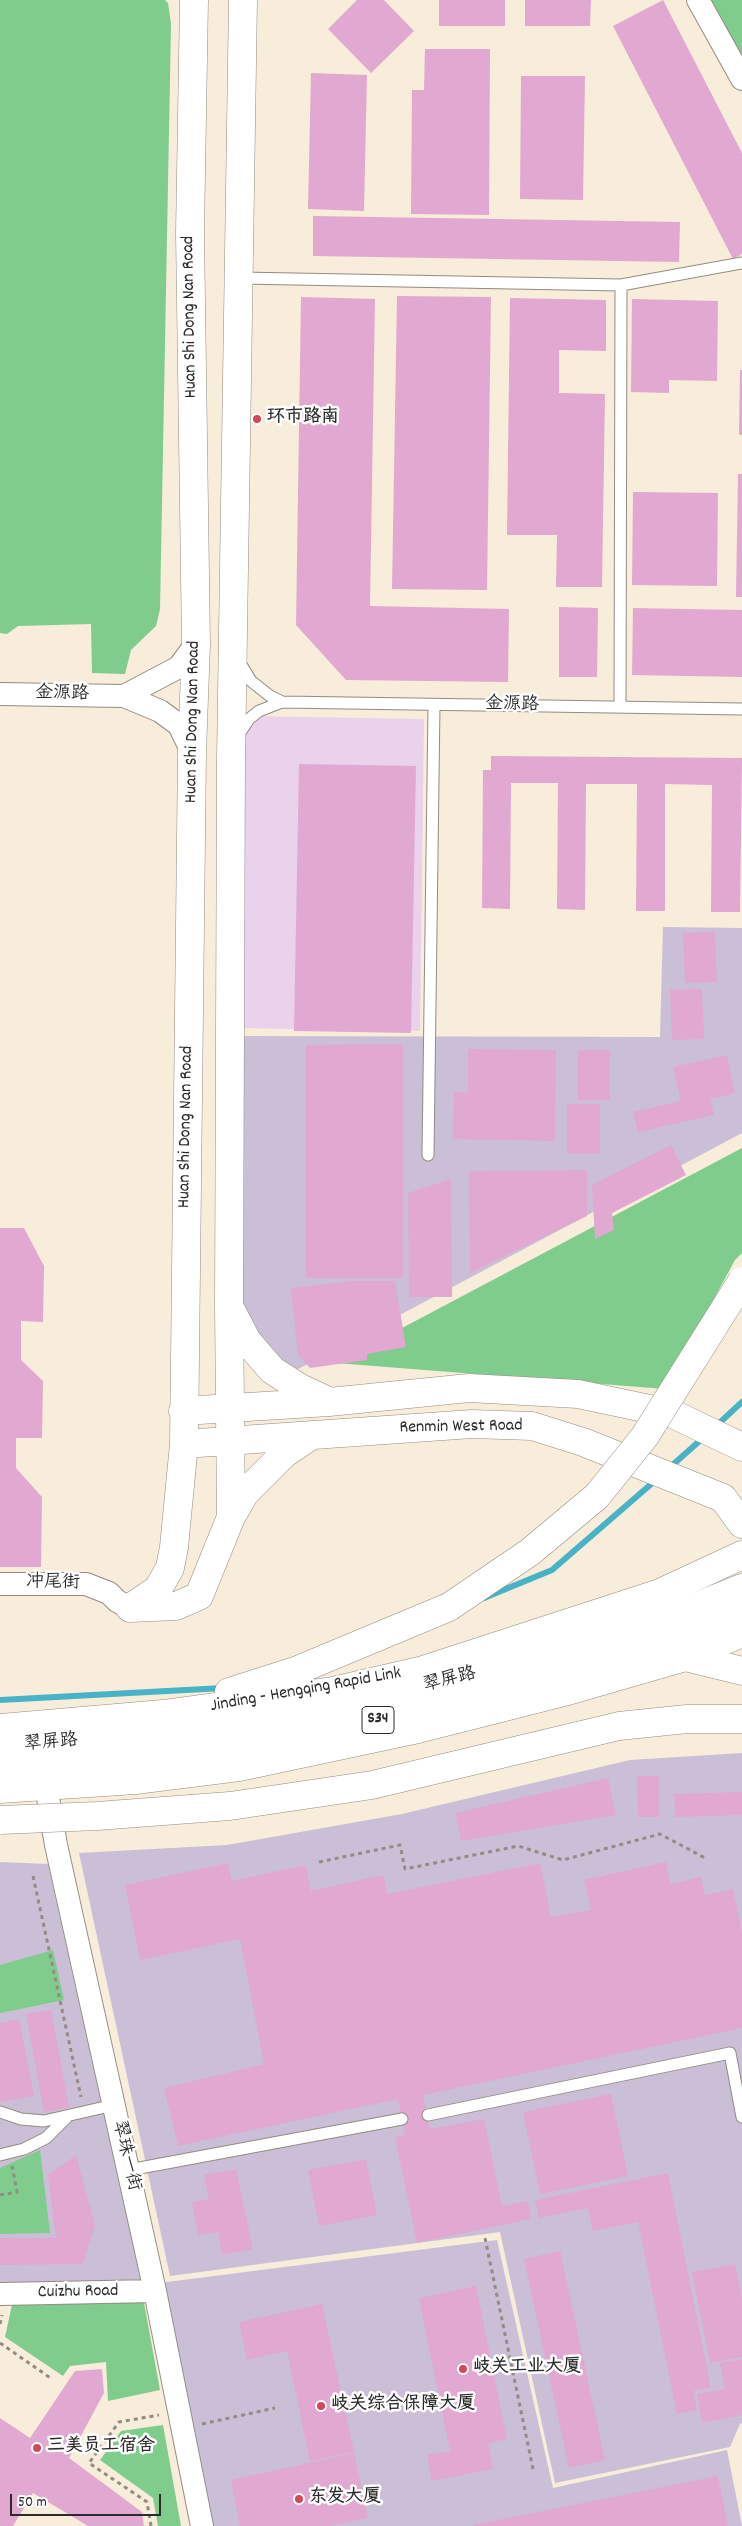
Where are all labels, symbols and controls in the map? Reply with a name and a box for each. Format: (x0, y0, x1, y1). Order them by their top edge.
street label: Huan Shi Dong Nan Road (179, 236, 203, 398)
place label: 环市路南 (267, 408, 339, 430)
marker: 环市路南 (251, 413, 263, 425)
street label: Huan Shi Dong Nan Road (182, 641, 206, 803)
street label: 金源路 (35, 684, 89, 706)
street label: 金源路 (485, 695, 539, 717)
street label: Huan Shi Dong Nan Road (175, 1046, 199, 1208)
street label: Renmin West Road (399, 1416, 523, 1440)
street label: 冲尾街 (26, 1573, 80, 1595)
street label: Jinding - Hengqing Rapid Link (209, 1664, 403, 1718)
street label: 翠屏路 (421, 1664, 479, 1698)
road number: S34 (362, 1706, 394, 1734)
street label: 翠屏路 (23, 1731, 79, 1757)
street label: 翠珠一街 (106, 2118, 144, 2194)
street label: Cuizhu Road (38, 2281, 118, 2305)
place label: 岐关工业大厦 (473, 2358, 581, 2380)
marker: 岐关工业大厦 (457, 2363, 469, 2375)
place label: 岐关综合保障大厦 (331, 2395, 475, 2417)
marker: 岐关综合保障大厦 (315, 2400, 327, 2412)
place label: 三美员工宿舍 (47, 2437, 155, 2459)
marker: 三美员工宿舍 (31, 2442, 43, 2454)
scale bar (12, 2484, 164, 2516)
place label: 东发大厦 (309, 2488, 381, 2510)
text: 50 m (18, 2492, 47, 2514)
marker: 东发大厦 (293, 2493, 305, 2505)

